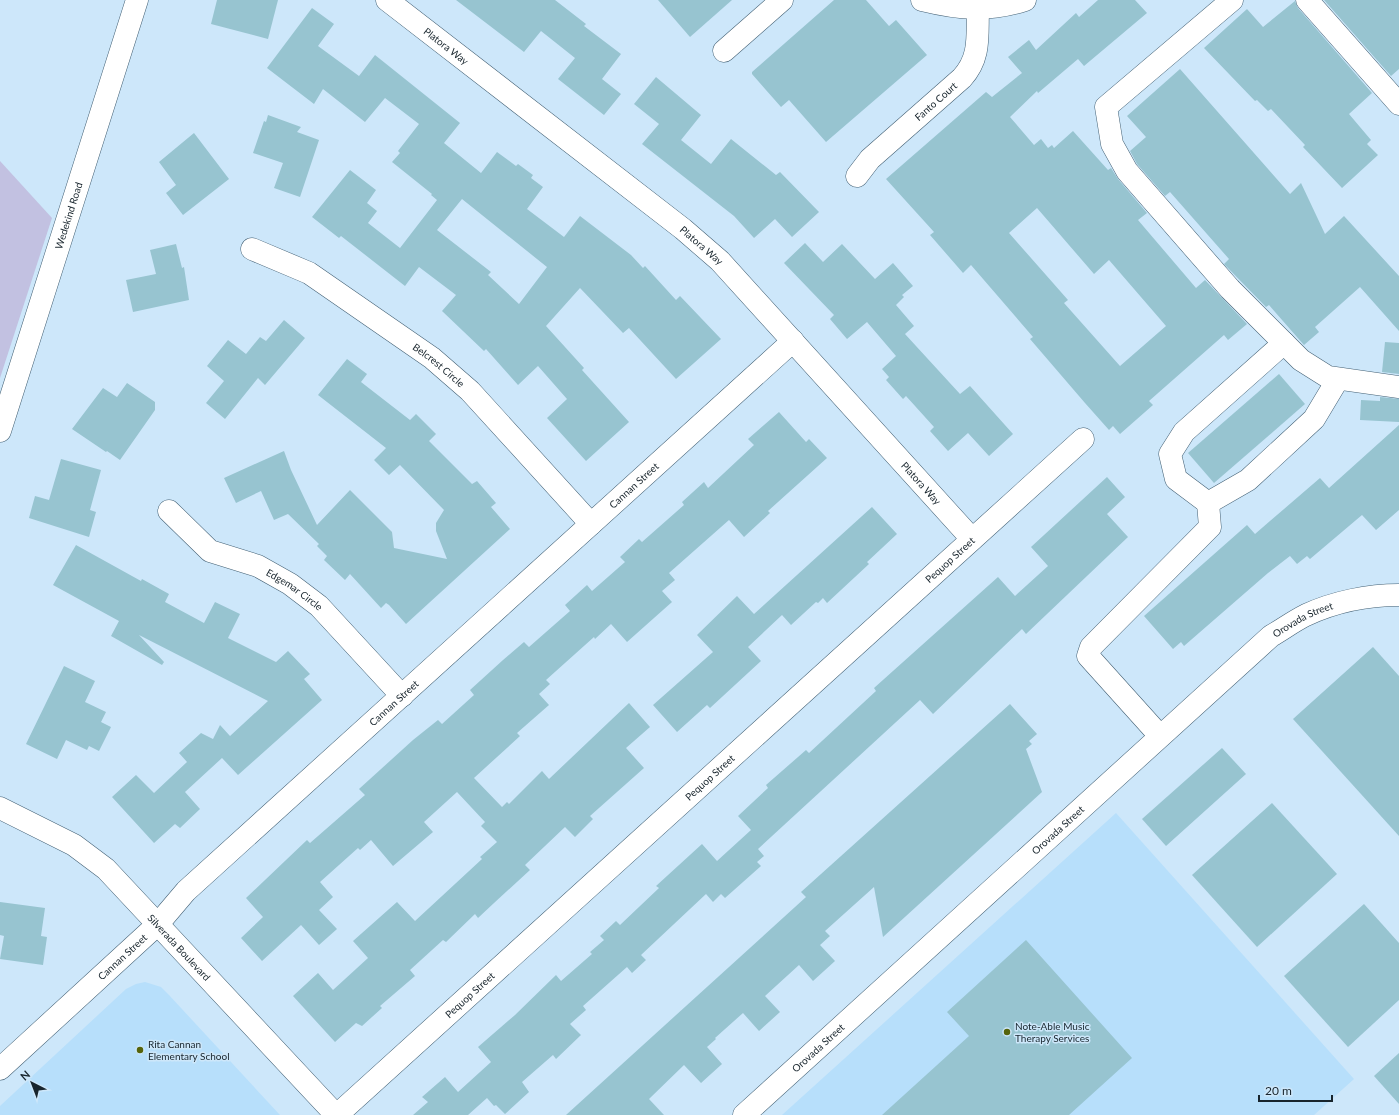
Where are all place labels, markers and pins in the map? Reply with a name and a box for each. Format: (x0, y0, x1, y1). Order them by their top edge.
place label: Note-Able Music Therapy Services (1015, 1020, 1090, 1044)
marker: Note-Able Music Therapy Services (1002, 1027, 1012, 1037)
place label: Rita Cannan Elementary School (148, 1038, 230, 1062)
marker: Rita Cannan Elementary School (135, 1045, 145, 1055)

